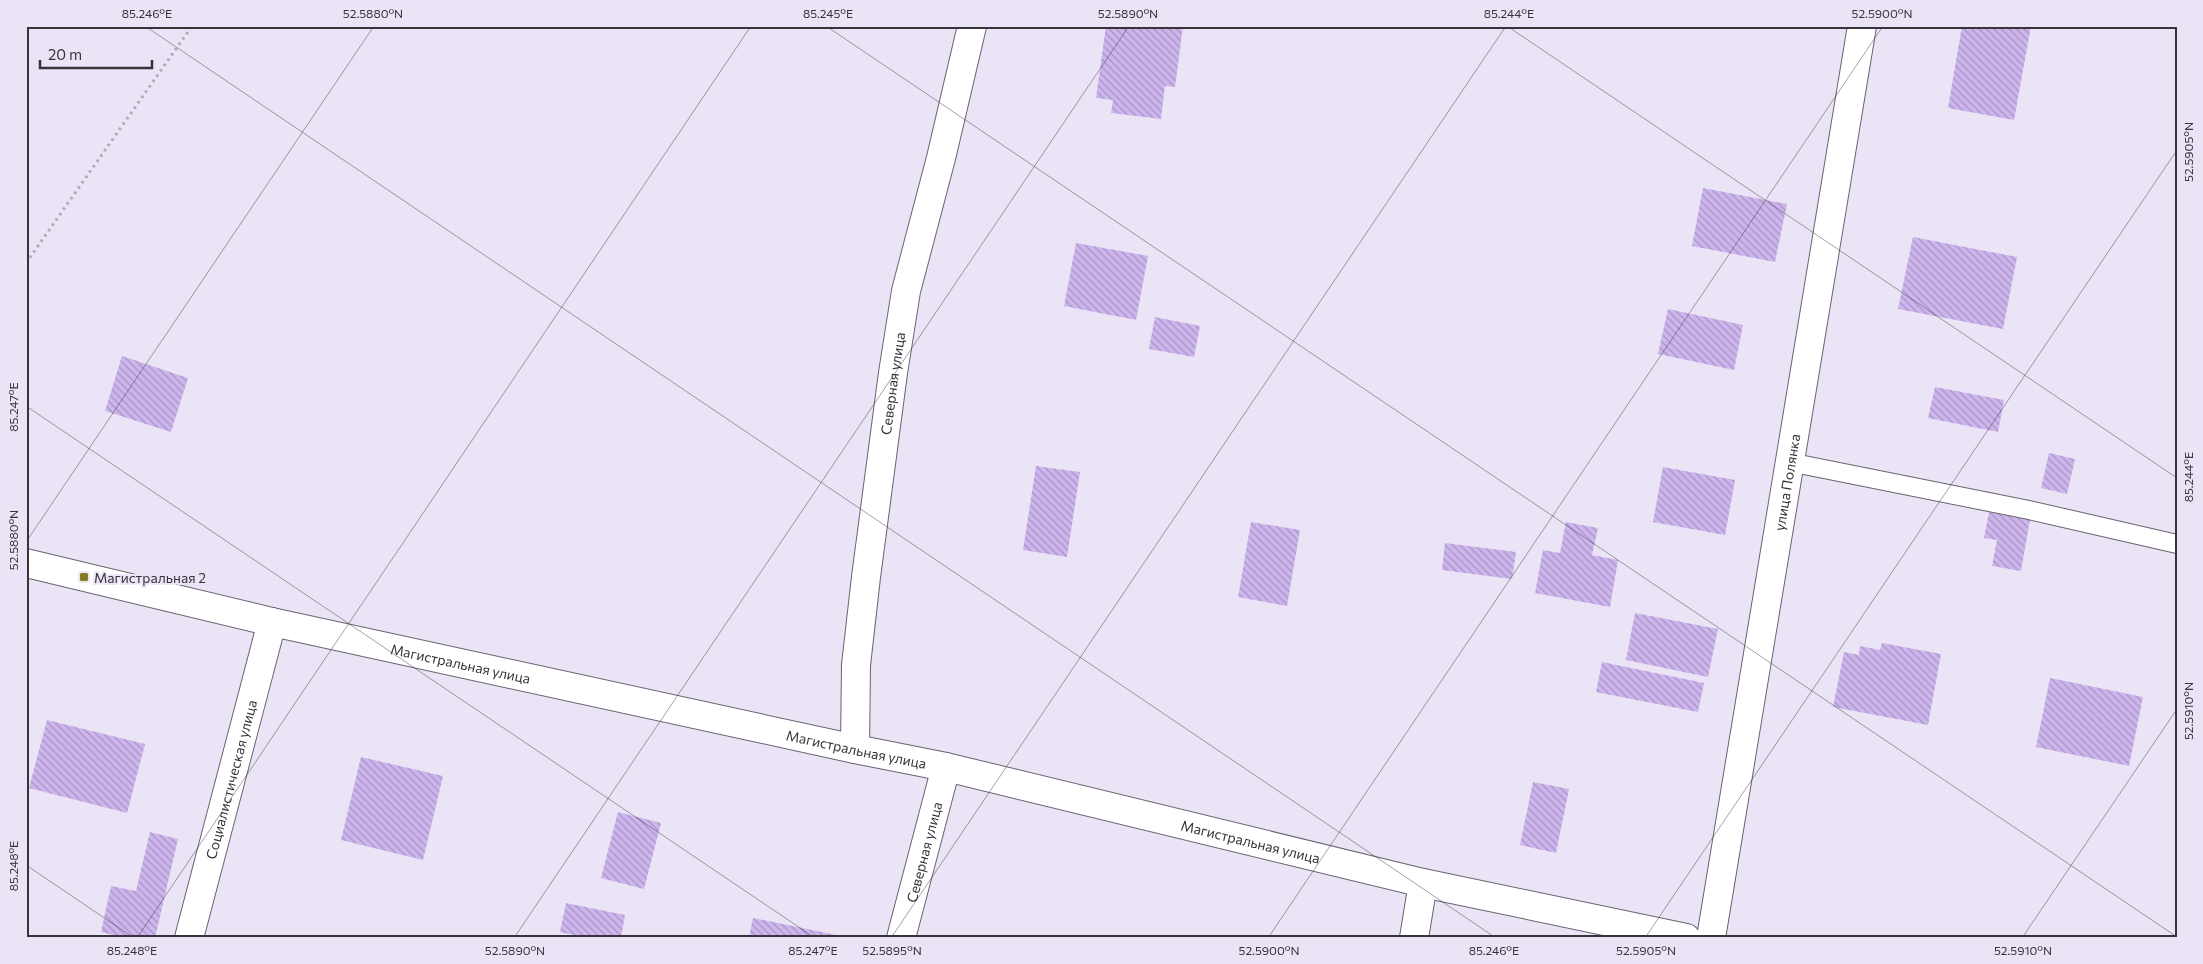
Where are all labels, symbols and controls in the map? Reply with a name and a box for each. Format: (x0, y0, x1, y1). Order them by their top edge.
text: 85.246°E (122, 6, 172, 20)
text: 52.5880°N (343, 6, 403, 20)
text: 85.245°E (803, 6, 853, 20)
text: 52.5890°N (1098, 6, 1158, 20)
text: 85.244°E (1484, 6, 1534, 20)
text: 52.5900°N (1852, 6, 1912, 20)
scale bar (40, 38, 152, 70)
text: 20 m (48, 45, 82, 63)
text: 52.5905°N (2181, 122, 2195, 182)
street label: Северная улица (876, 331, 908, 436)
text: 85.247°E (6, 382, 20, 432)
street label: улица Полянка (1770, 433, 1803, 532)
text: 85.244°E (2181, 452, 2195, 502)
text: 52.5880°N (6, 510, 20, 570)
place label: Магистральная 2 (94, 569, 206, 586)
marker: Магистральная 2 (78, 571, 90, 583)
street label: Магистральная улица (389, 640, 532, 687)
text: 52.5910°N (2181, 682, 2195, 740)
street label: Социалистическая улица (202, 698, 260, 861)
street label: Магистральная улица (785, 726, 928, 771)
street label: Северная улица (902, 800, 945, 904)
street label: Магистральная улица (1179, 816, 1322, 866)
text: 85.248°E (6, 841, 20, 891)
text: 85.248°E (107, 943, 157, 957)
text: 52.5890°N (485, 943, 545, 957)
text: 85.247°E (788, 943, 838, 957)
text: 52.5895°N (862, 943, 922, 957)
text: 52.5900°N (1239, 943, 1299, 957)
text: 85.246°E (1469, 943, 1519, 957)
text: 52.5905°N (1616, 943, 1676, 957)
text: 52.5910°N (1994, 943, 2052, 957)

